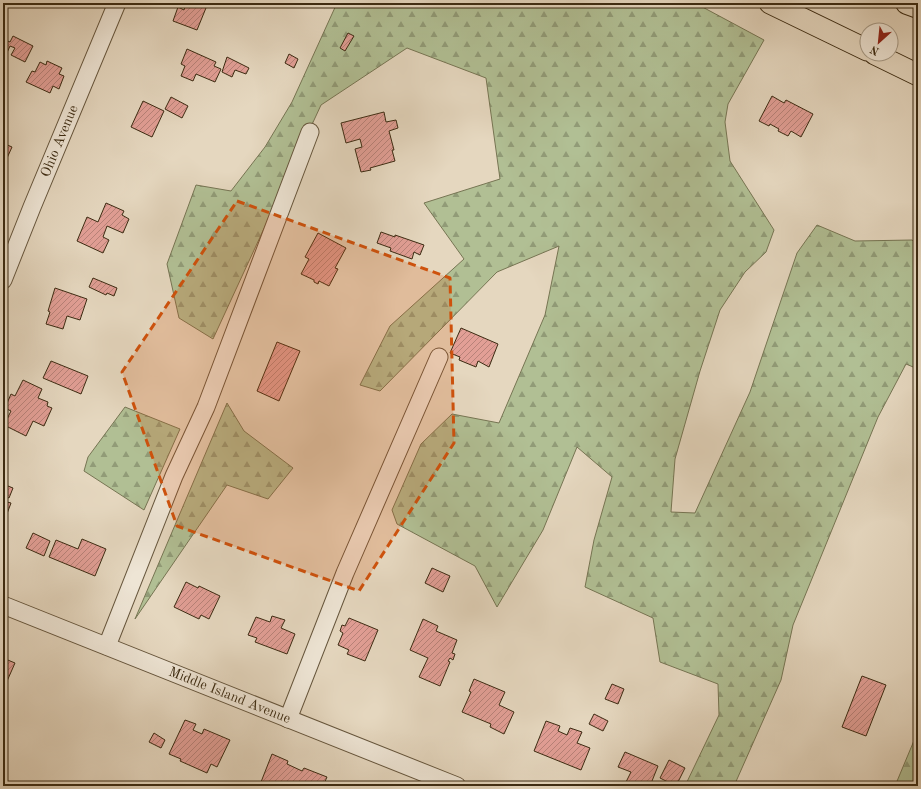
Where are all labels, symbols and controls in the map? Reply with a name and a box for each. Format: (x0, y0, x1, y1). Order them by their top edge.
north arrow (859, 22, 899, 62)
text: N (868, 42, 881, 56)
street label: Ohio Avenue (38, 103, 81, 179)
street label: Middle Island Avenue (167, 665, 293, 726)

